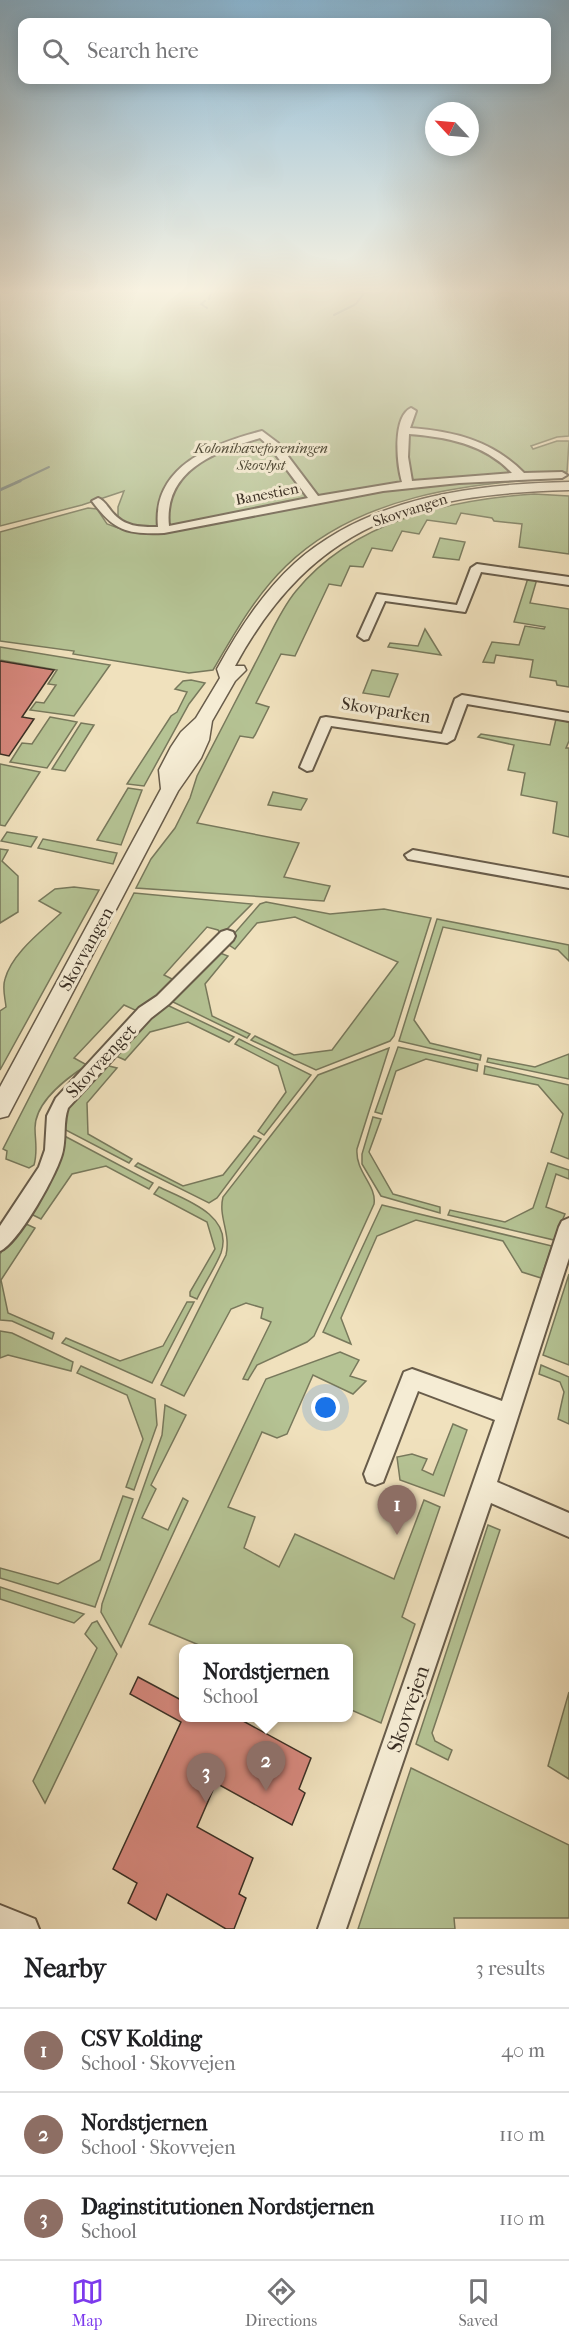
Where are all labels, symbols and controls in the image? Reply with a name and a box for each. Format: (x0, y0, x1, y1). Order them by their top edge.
search box (18, 18, 551, 84)
icon: search (39, 35, 72, 68)
text: Search here (87, 38, 199, 64)
north arrow (425, 102, 479, 156)
park label: Kolonihaveforeningen Skovlyst (193, 439, 328, 474)
street label: Banestien (234, 479, 300, 509)
street label: Skovvangen (370, 489, 450, 530)
street label: Skovparken (340, 693, 433, 728)
street label: Skovvangen (55, 903, 118, 995)
street label: Skovvænget (62, 1020, 141, 1103)
your location (311, 1393, 340, 1422)
pin: 1 (378, 1486, 416, 1535)
popup (179, 1644, 353, 1722)
text: Nordstjernen (203, 1659, 329, 1685)
street label: Skovvejen (382, 1662, 434, 1756)
text: School (203, 1685, 259, 1708)
pin: 2 (246, 1742, 286, 1791)
pin: 3 (186, 1754, 226, 1803)
text: Nearby (24, 1953, 106, 1984)
text: 3 results (476, 1957, 545, 1980)
text: CSV Kolding (81, 2026, 202, 2052)
text: 1 (40, 2039, 47, 2062)
text: 40 m (501, 2039, 545, 2062)
text: School · Skovvejen (81, 2052, 236, 2075)
text: Nordstjernen (81, 2110, 207, 2136)
text: 2 (38, 2123, 49, 2146)
text: 110 m (499, 2123, 545, 2146)
text: School · Skovvejen (81, 2136, 236, 2159)
text: Daginstitutionen Nordstjernen (81, 2194, 374, 2220)
text: 3 (39, 2207, 48, 2230)
text: 110 m (499, 2207, 545, 2230)
text: School (81, 2220, 137, 2243)
tab: Map (71, 2275, 104, 2330)
tab: Directions (245, 2275, 317, 2330)
tab: Saved (459, 2275, 498, 2330)

